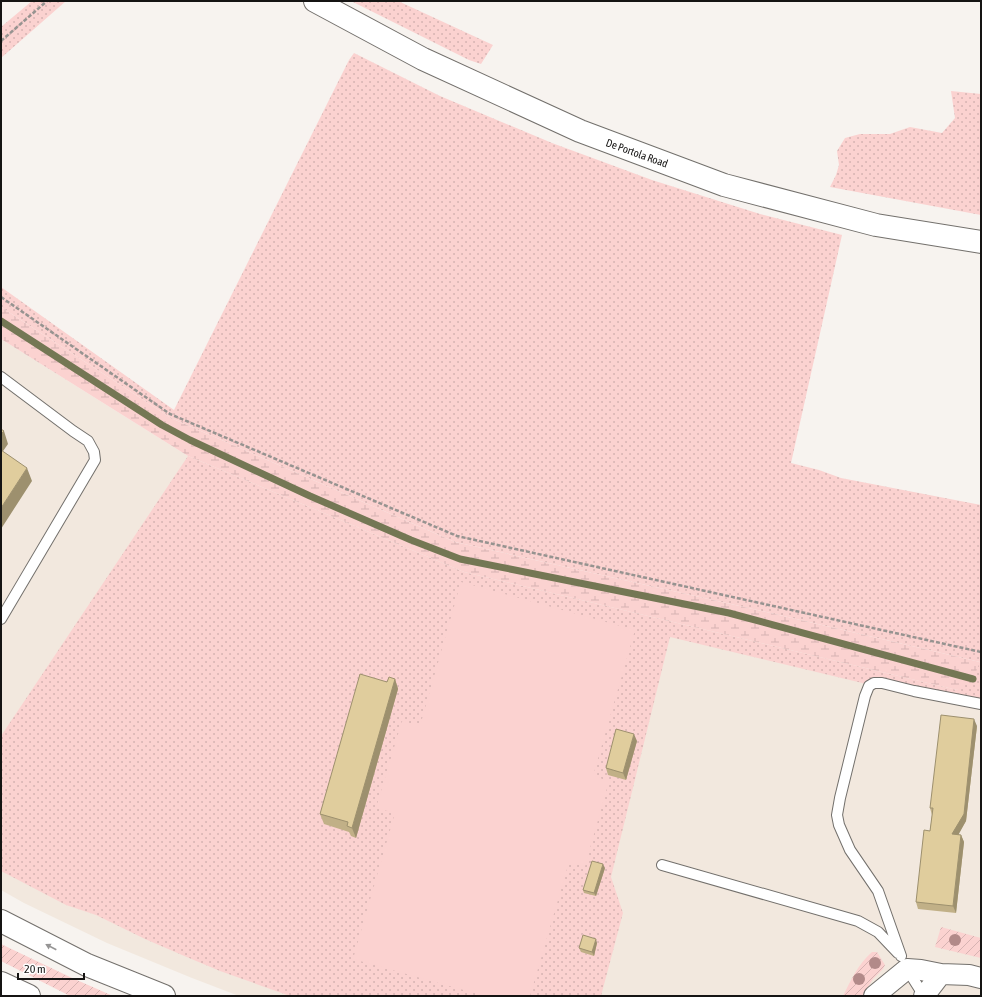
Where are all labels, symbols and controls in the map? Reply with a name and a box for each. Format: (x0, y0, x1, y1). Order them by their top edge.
street label: De Portola Road (604, 136, 670, 170)
one-way arrow (45, 943, 57, 950)
scale bar (18, 955, 84, 981)
text: 20 m (24, 962, 46, 976)

